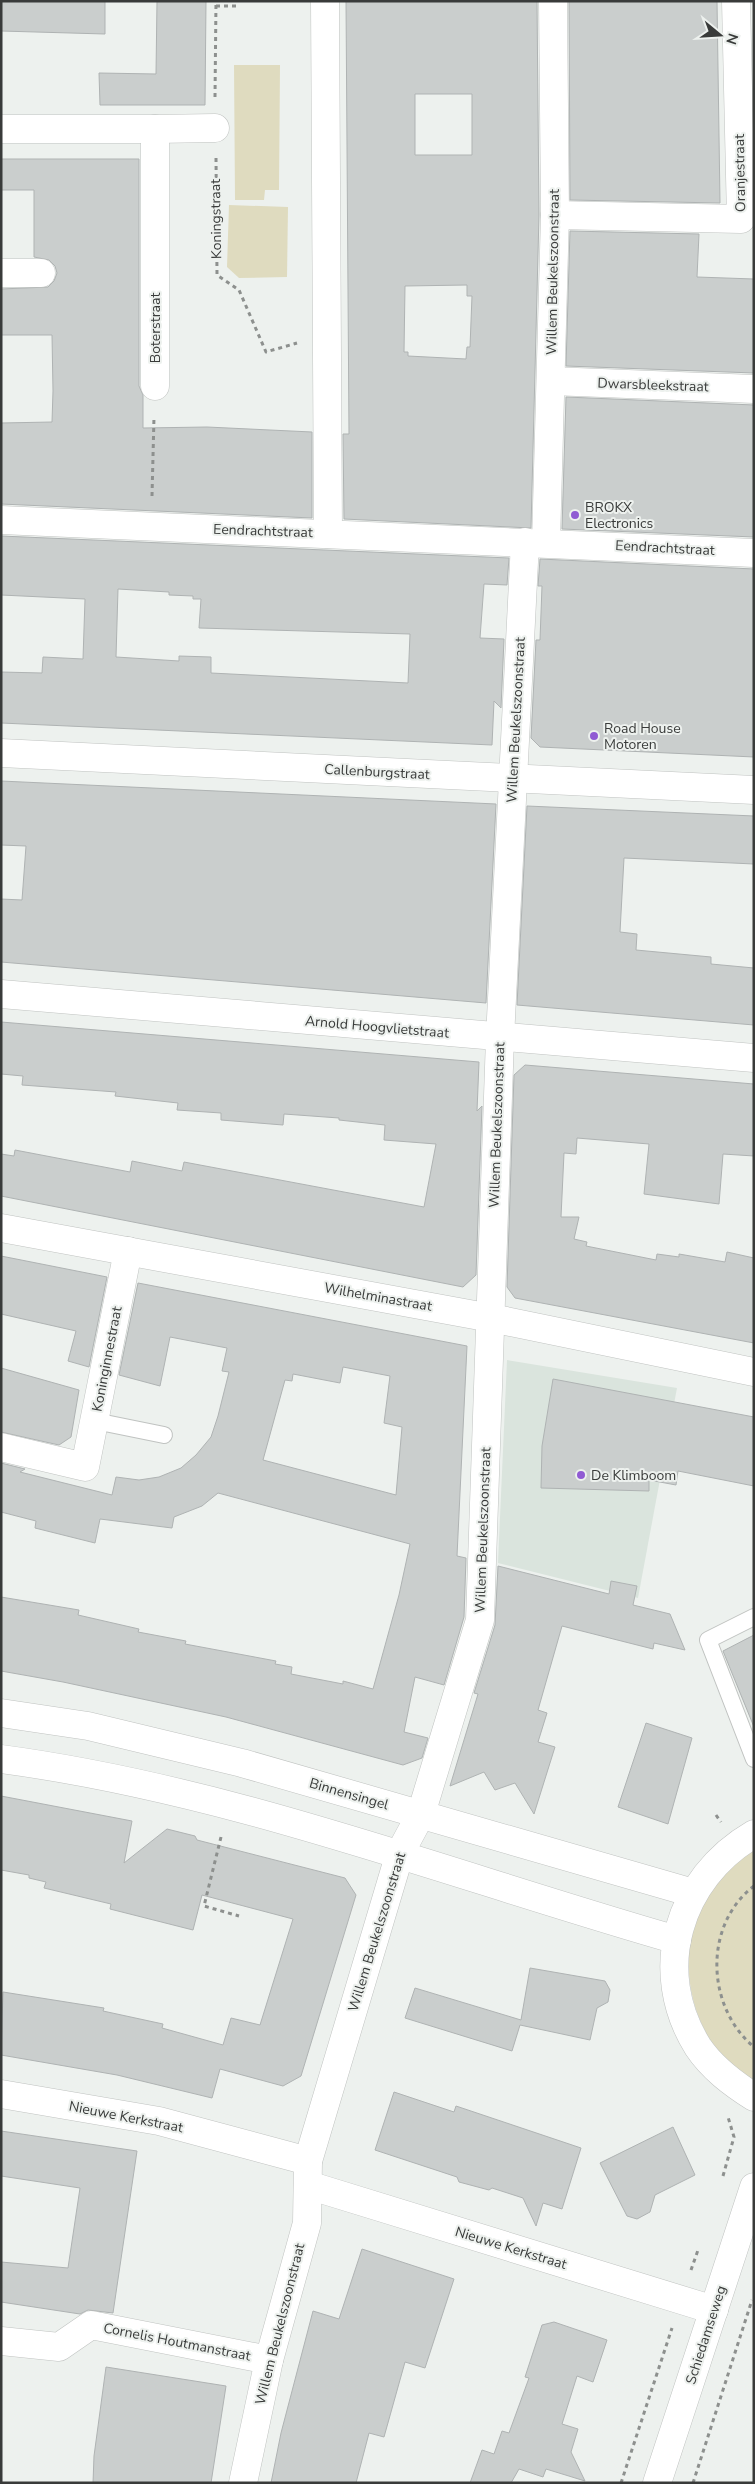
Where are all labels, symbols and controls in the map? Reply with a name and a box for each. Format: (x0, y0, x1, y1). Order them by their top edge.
north arrow (695, 10, 745, 60)
text: N (721, 31, 743, 47)
street label: Oranjestraat (730, 134, 750, 212)
street label: Koningstraat (206, 179, 226, 259)
street label: Willem Beukelszoonstraat (542, 189, 564, 355)
street label: Boterstraat (146, 293, 165, 363)
street label: Dwarsbleekstraat (597, 374, 709, 396)
place label: BROKX Electronics (585, 498, 653, 533)
marker: BROKX Electronics (569, 509, 581, 521)
street label: Eendrachtstraat (213, 520, 313, 542)
street label: Eendrachtstraat (615, 536, 715, 560)
street label: Willem Beukelszoonstraat (502, 637, 530, 803)
place label: Road House Motoren (604, 719, 681, 754)
marker: Road House Motoren (588, 730, 600, 742)
street label: Callenburgstraat (324, 760, 430, 784)
street label: Arnold Hoogvlietstraat (304, 1011, 450, 1043)
street label: Willem Beukelszoonstraat (485, 1042, 509, 1208)
street label: Wilhelminastraat (323, 1278, 434, 1316)
street label: Koninginnestraat (88, 1305, 127, 1413)
street label: Willem Beukelszoonstraat (471, 1447, 495, 1613)
place label: De Klimboom (591, 1466, 676, 1485)
marker: De Klimboom (575, 1469, 587, 1481)
street label: Binnensingel (307, 1774, 392, 1815)
street label: Willem Beukelszoonstraat (344, 1850, 410, 2014)
street label: Nieuwe Kerkstraat (67, 2097, 185, 2137)
street label: Nieuwe Kerkstraat (453, 2222, 569, 2274)
street label: Willem Beukelszoonstraat (251, 2241, 309, 2407)
street label: Schiedamseweg (681, 2283, 731, 2387)
street label: Cornelis Houtmanstraat (102, 2318, 252, 2366)

